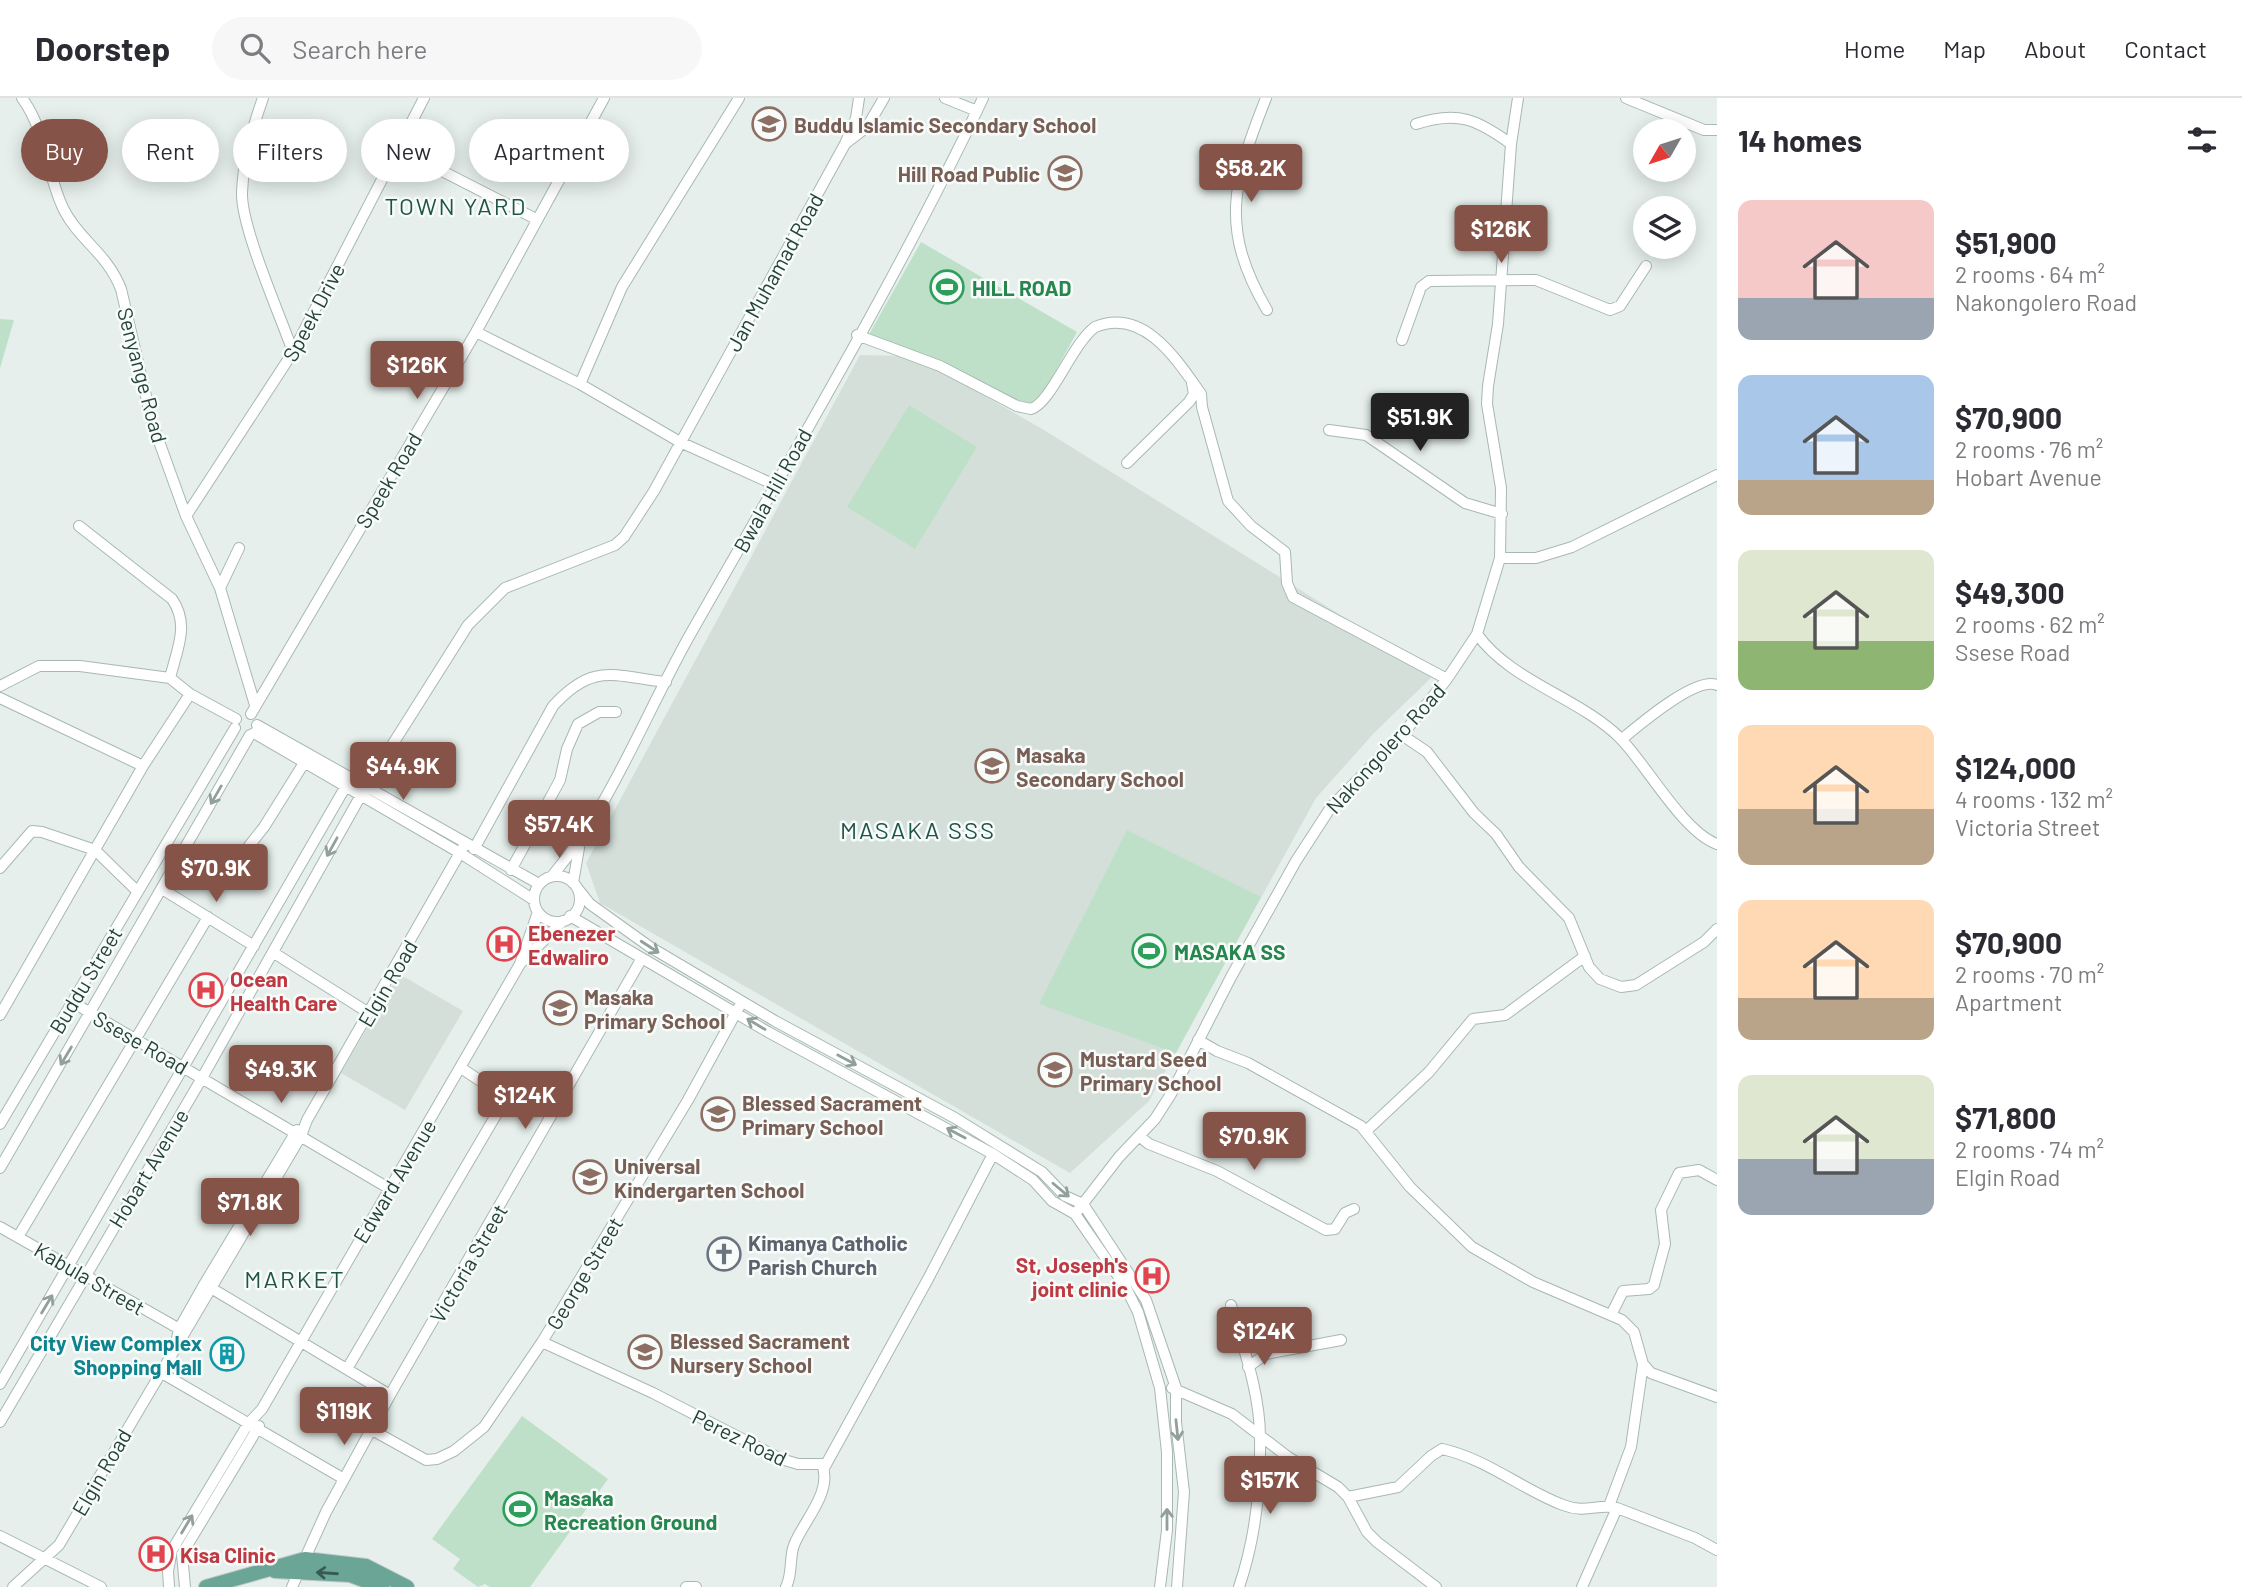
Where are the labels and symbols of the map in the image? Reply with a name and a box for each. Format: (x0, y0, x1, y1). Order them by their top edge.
school or university icon: Buddu Islamic Secondary School (750, 105, 788, 143)
place label: Buddu Islamic Secondary School (794, 112, 1096, 137)
north arrow (1633, 119, 1696, 182)
pin: $58.2K (1194, 144, 1308, 204)
school or university icon: Hill Road Public (1046, 154, 1084, 192)
place label: Hill Road Public (898, 161, 1040, 186)
street label: Jan Muhamad Road (720, 189, 828, 355)
district label: TOWN YARD (385, 191, 527, 220)
pin: $126K (1452, 206, 1550, 265)
street label: Speek Drive (277, 259, 349, 365)
sports icon: HILL ROAD (928, 268, 966, 306)
place label: HILL ROAD (972, 275, 1072, 300)
street label: Senyange Road (113, 305, 173, 445)
pin: $126K (368, 342, 466, 401)
pin: $51.9K (1363, 394, 1477, 453)
street label: Bwala Hill Road (728, 424, 816, 556)
street label: Speek Road (350, 428, 426, 532)
street label: Nakongolero Road (1320, 678, 1450, 818)
pin: $44.9K (346, 742, 460, 802)
place label: Masaka Secondary School (1016, 742, 1184, 791)
school or university icon: Masaka Secondary School (973, 747, 1011, 785)
one-way arrow (209, 784, 223, 804)
pin: $57.4K (502, 800, 616, 860)
district label: MASAKA SSS (840, 815, 996, 844)
one-way arrow (325, 837, 339, 857)
pin: $70.9K (159, 844, 273, 904)
place label: Ebenezer Edwaliro (528, 920, 616, 969)
street label: Buddu Street (43, 922, 127, 1038)
hospital icon: Ebenezer Edwaliro (485, 925, 523, 963)
sports icon: MASAKA SS (1130, 932, 1168, 970)
street label: Elgin Road (352, 935, 422, 1031)
place label: MASAKA SS (1174, 939, 1285, 964)
one-way arrow (639, 940, 659, 954)
place label: Ocean Health Care (230, 966, 337, 1015)
hospital icon: Ocean Health Care (187, 971, 225, 1009)
place label: Masaka Primary School (584, 984, 725, 1033)
school or university icon: Masaka Primary School (541, 989, 579, 1027)
street label: Ssese Road (89, 1005, 193, 1079)
one-way arrow (747, 1017, 767, 1031)
one-way arrow (59, 1045, 73, 1065)
pin: $49.3K (224, 1046, 338, 1105)
place label: Mustard Seed Primary School (1080, 1046, 1221, 1095)
school or university icon: Mustard Seed Primary School (1036, 1051, 1074, 1089)
one-way arrow (836, 1054, 857, 1067)
pin: $124K (476, 1072, 574, 1131)
place label: Blessed Sacrament Primary School (742, 1090, 922, 1139)
school or university icon: Blessed Sacrament Primary School (699, 1095, 737, 1133)
street label: Hobart Avenue (103, 1104, 193, 1232)
pin: $70.9K (1197, 1112, 1311, 1172)
street label: Edward Avenue (347, 1115, 441, 1247)
one-way arrow (946, 1126, 967, 1139)
place label: Universal Kindergarten School (614, 1153, 804, 1202)
school or university icon: Universal Kindergarten School (571, 1158, 609, 1196)
pin: $71.8K (193, 1178, 307, 1238)
one-way arrow (1052, 1183, 1070, 1198)
street label: Victoria Street (424, 1199, 512, 1327)
street label: George Street (541, 1212, 627, 1334)
place label: Kimanya Catholic Parish Church (748, 1230, 908, 1279)
church icon: Kimanya Catholic Parish Church (705, 1235, 743, 1273)
street label: Kabula Street (30, 1236, 150, 1320)
place label: St, Joseph's joint clinic (1016, 1252, 1128, 1301)
hospital icon: St, Joseph's joint clinic (1133, 1257, 1171, 1295)
district label: MARKET (244, 1264, 346, 1293)
one-way arrow (40, 1295, 54, 1315)
pin: $124K (1215, 1308, 1313, 1367)
place label: Blessed Sacrament Nursery School (670, 1328, 850, 1377)
place label: City View Complex Shopping Mall (30, 1330, 202, 1379)
school or university icon: Blessed Sacrament Nursery School (626, 1333, 664, 1371)
building icon: City View Complex Shopping Mall (208, 1335, 246, 1373)
pin: $119K (295, 1388, 393, 1447)
street label: Perez Road (689, 1403, 791, 1471)
one-way arrow (1171, 1419, 1184, 1441)
street label: Elgin Road (66, 1424, 136, 1520)
pin: $157K (1221, 1456, 1319, 1516)
place label: Masaka Recreation Ground (544, 1485, 717, 1534)
sports icon: Masaka Recreation Ground (501, 1490, 539, 1528)
one-way arrow (1160, 1508, 1174, 1531)
one-way arrow (181, 1514, 195, 1534)
hospital icon: Kisa Clinic (137, 1535, 175, 1573)
place label: Kisa Clinic (180, 1542, 276, 1567)
one-way arrow (316, 1566, 339, 1579)

